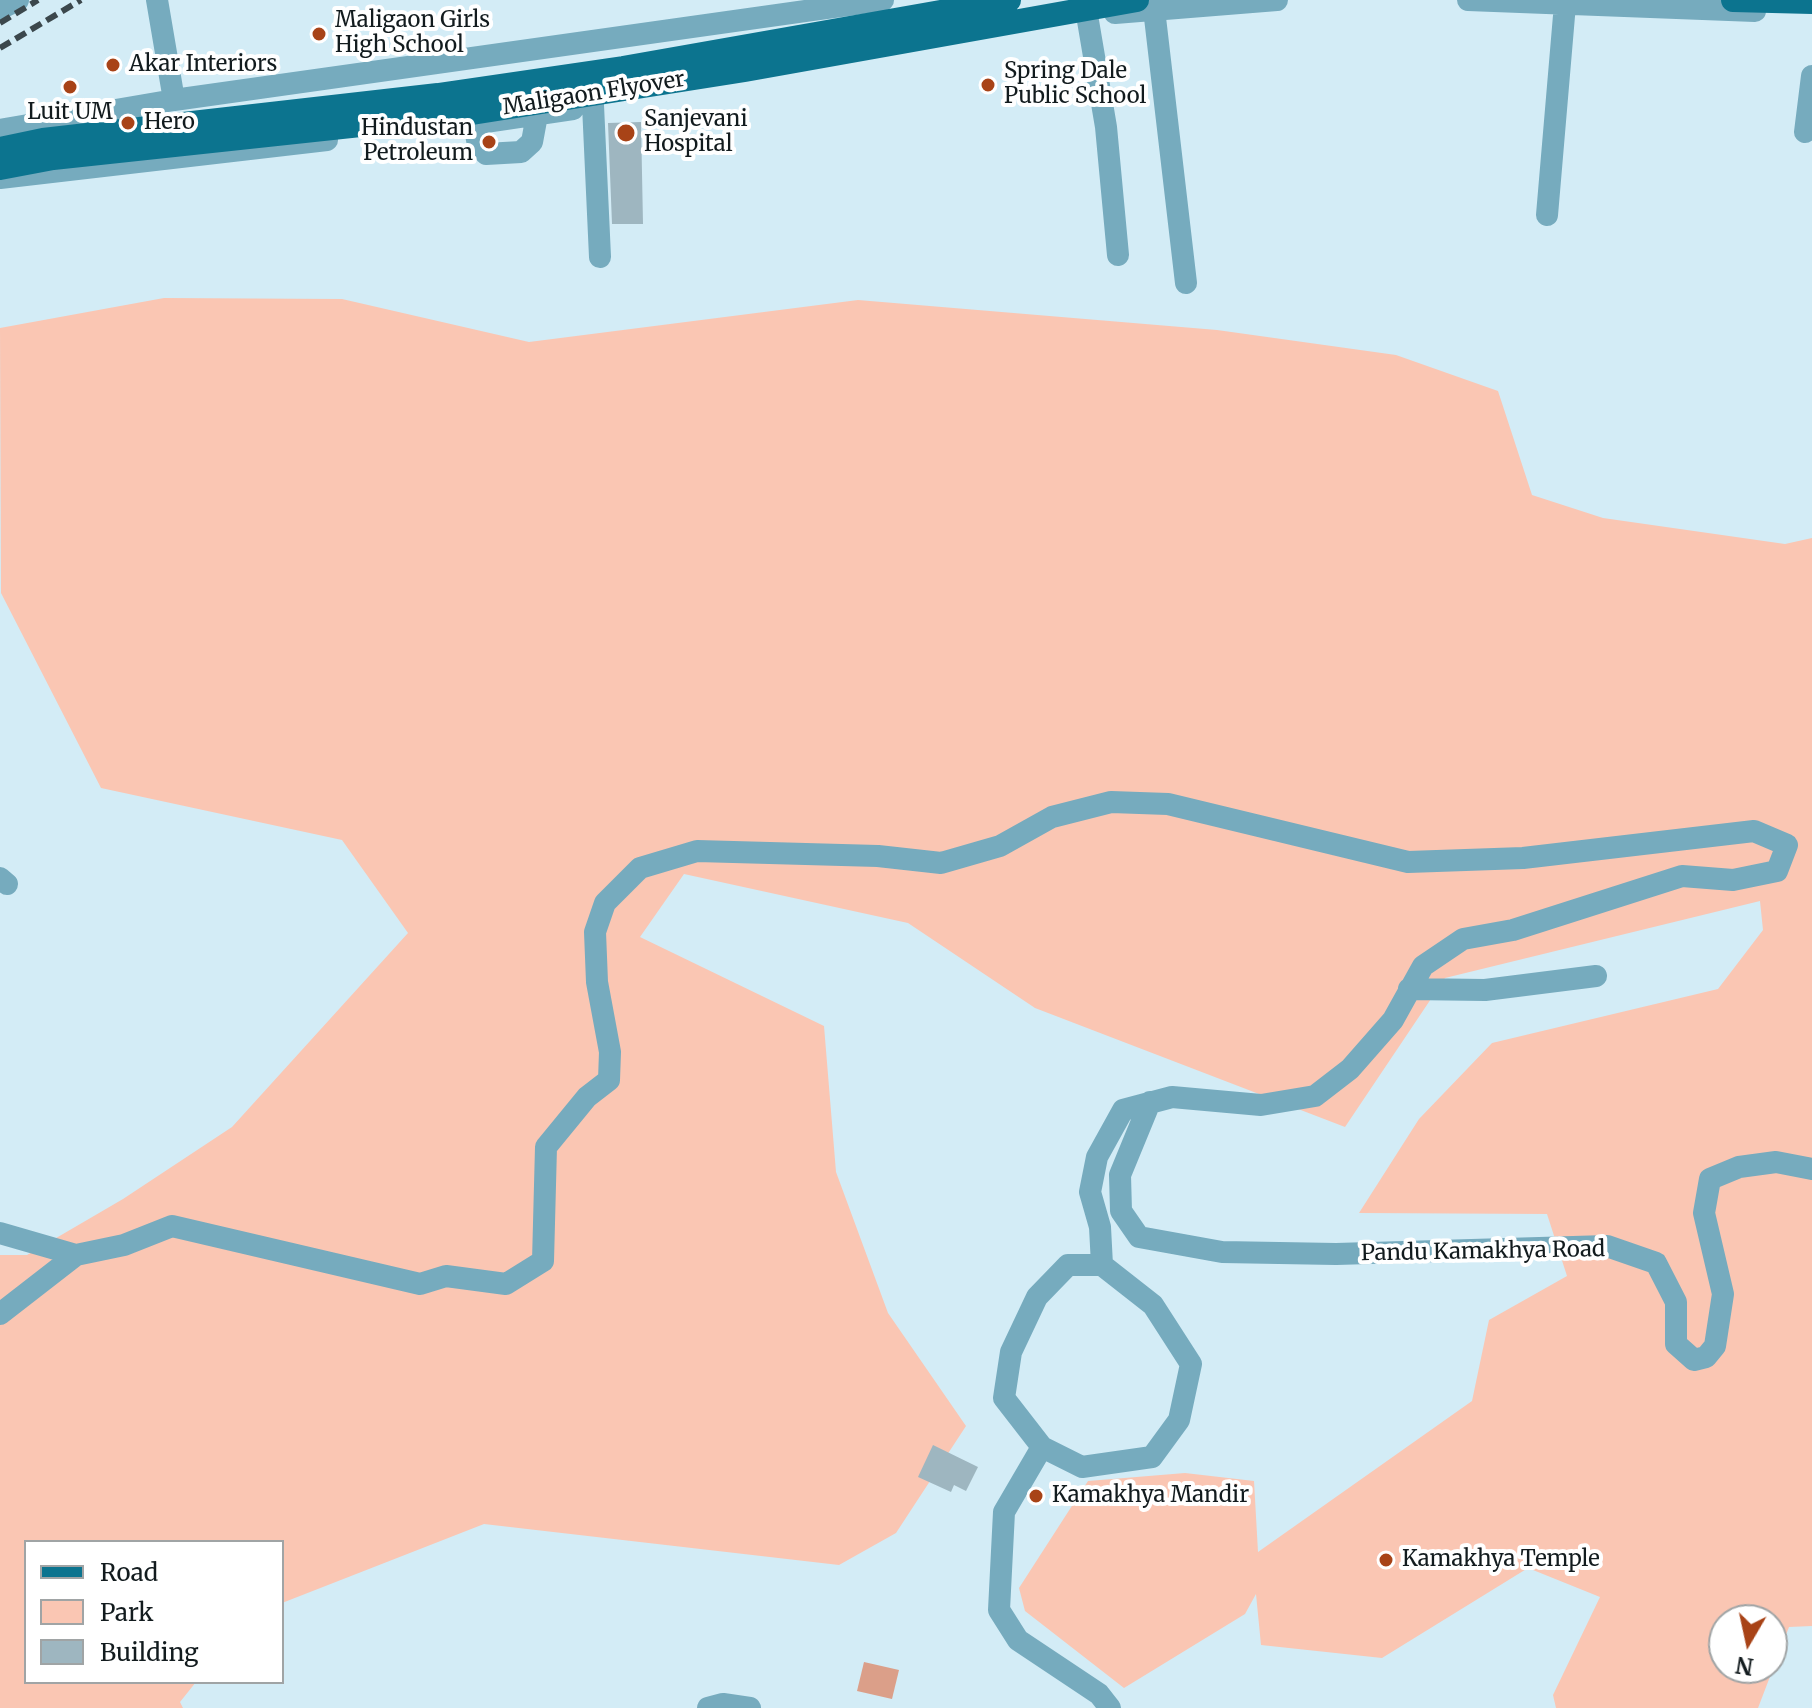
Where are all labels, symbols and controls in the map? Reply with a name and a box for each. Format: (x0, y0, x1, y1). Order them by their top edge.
place label: Maligaon Girls High School (335, 8, 490, 60)
marker: Maligaon Girls High School (310, 25, 328, 43)
place label: Akar Interiors (129, 52, 277, 78)
marker: Akar Interiors (104, 56, 122, 74)
place label: Spring Dale Public School (1004, 59, 1146, 110)
street label: Maligaon Flyover (501, 67, 687, 121)
marker: Spring Dale Public School (979, 76, 997, 94)
marker: Luit UM (61, 78, 79, 96)
place label: Luit UM (27, 100, 113, 126)
place label: Sanjevani Hospital (644, 107, 748, 158)
place label: Hero (144, 110, 195, 136)
marker: Hero (119, 114, 137, 132)
place label: Hindustan Petroleum (361, 116, 473, 168)
marker: Sanjevani Hospital (615, 122, 637, 144)
marker: Hindustan Petroleum (480, 133, 498, 151)
street label: Pandu Kamakhya Road (1361, 1237, 1605, 1267)
place label: Kamakhya Mandir (1052, 1483, 1249, 1509)
marker: Kamakhya Mandir (1027, 1487, 1045, 1505)
legend (24, 1540, 284, 1684)
place label: Kamakhya Temple (1402, 1547, 1600, 1573)
marker: Kamakhya Temple (1377, 1551, 1395, 1569)
text: Road (100, 1557, 158, 1588)
text: Park (100, 1597, 153, 1628)
north arrow (1708, 1604, 1788, 1684)
text: Building (100, 1637, 199, 1668)
text: N (1734, 1651, 1755, 1681)

